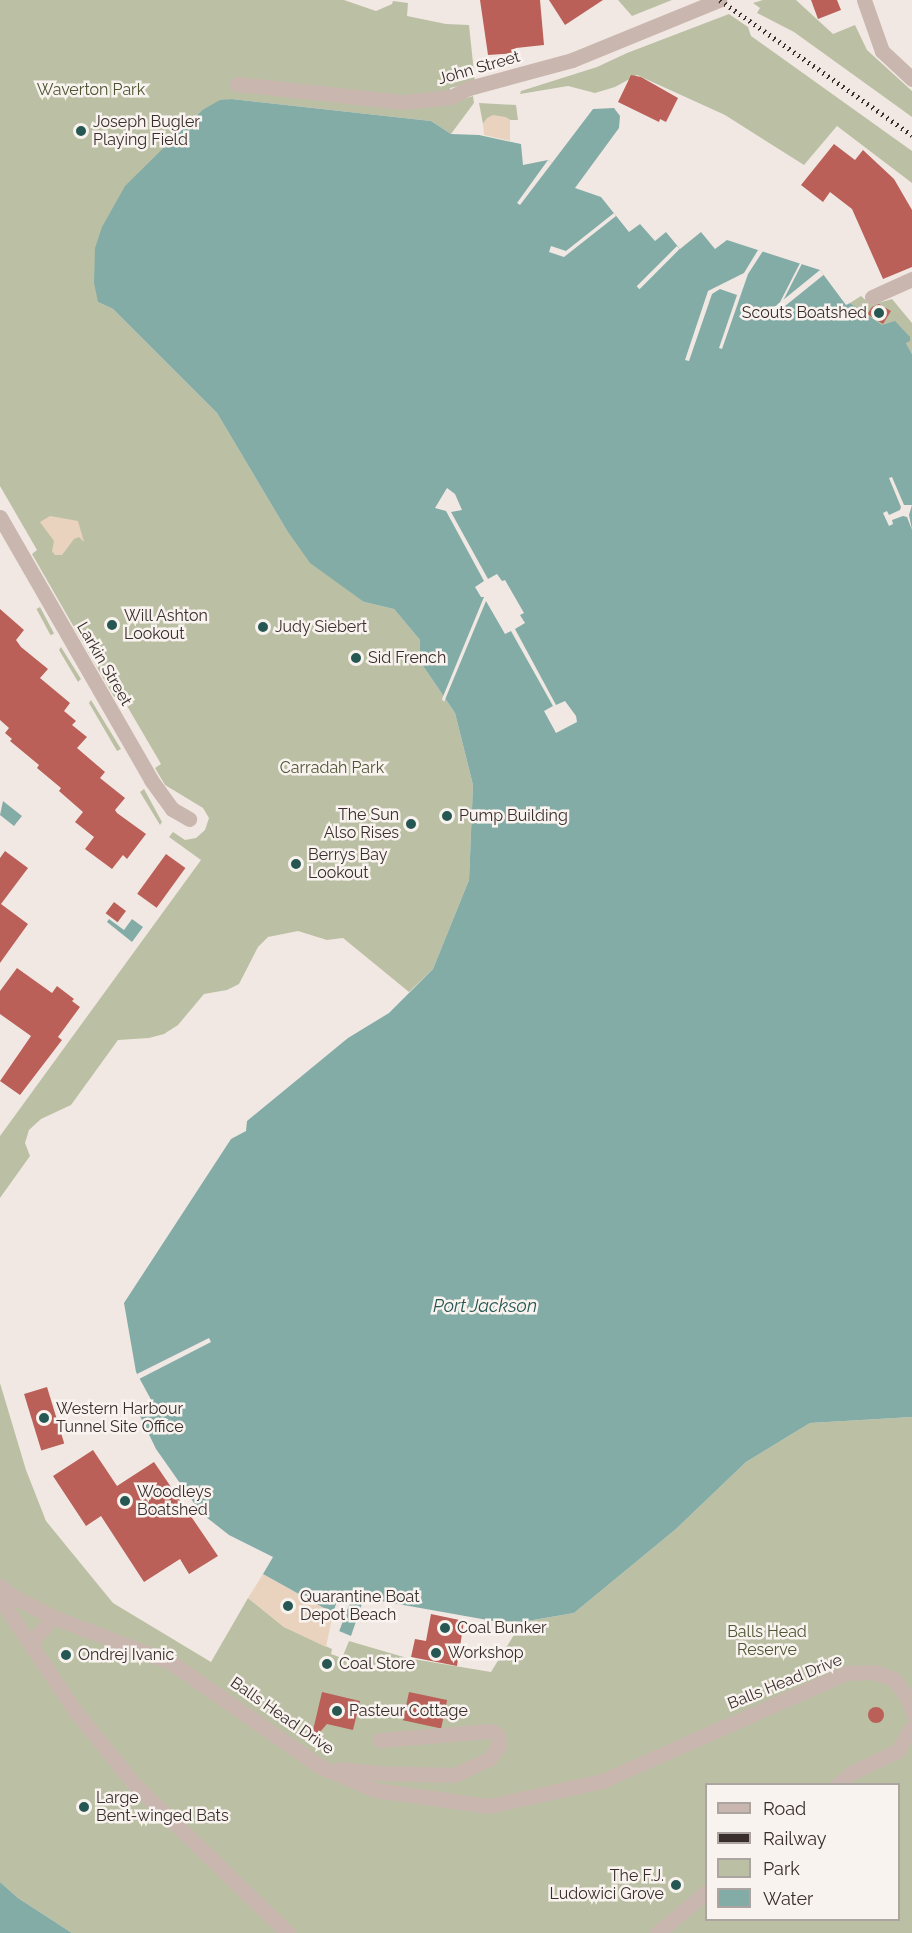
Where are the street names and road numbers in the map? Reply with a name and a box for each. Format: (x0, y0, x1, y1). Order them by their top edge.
street label: John Street (436, 47, 522, 89)
street label: Larkin Street (72, 619, 136, 709)
street label: Balls Head Drive (725, 1650, 845, 1714)
street label: Balls Head Drive (227, 1673, 337, 1759)

